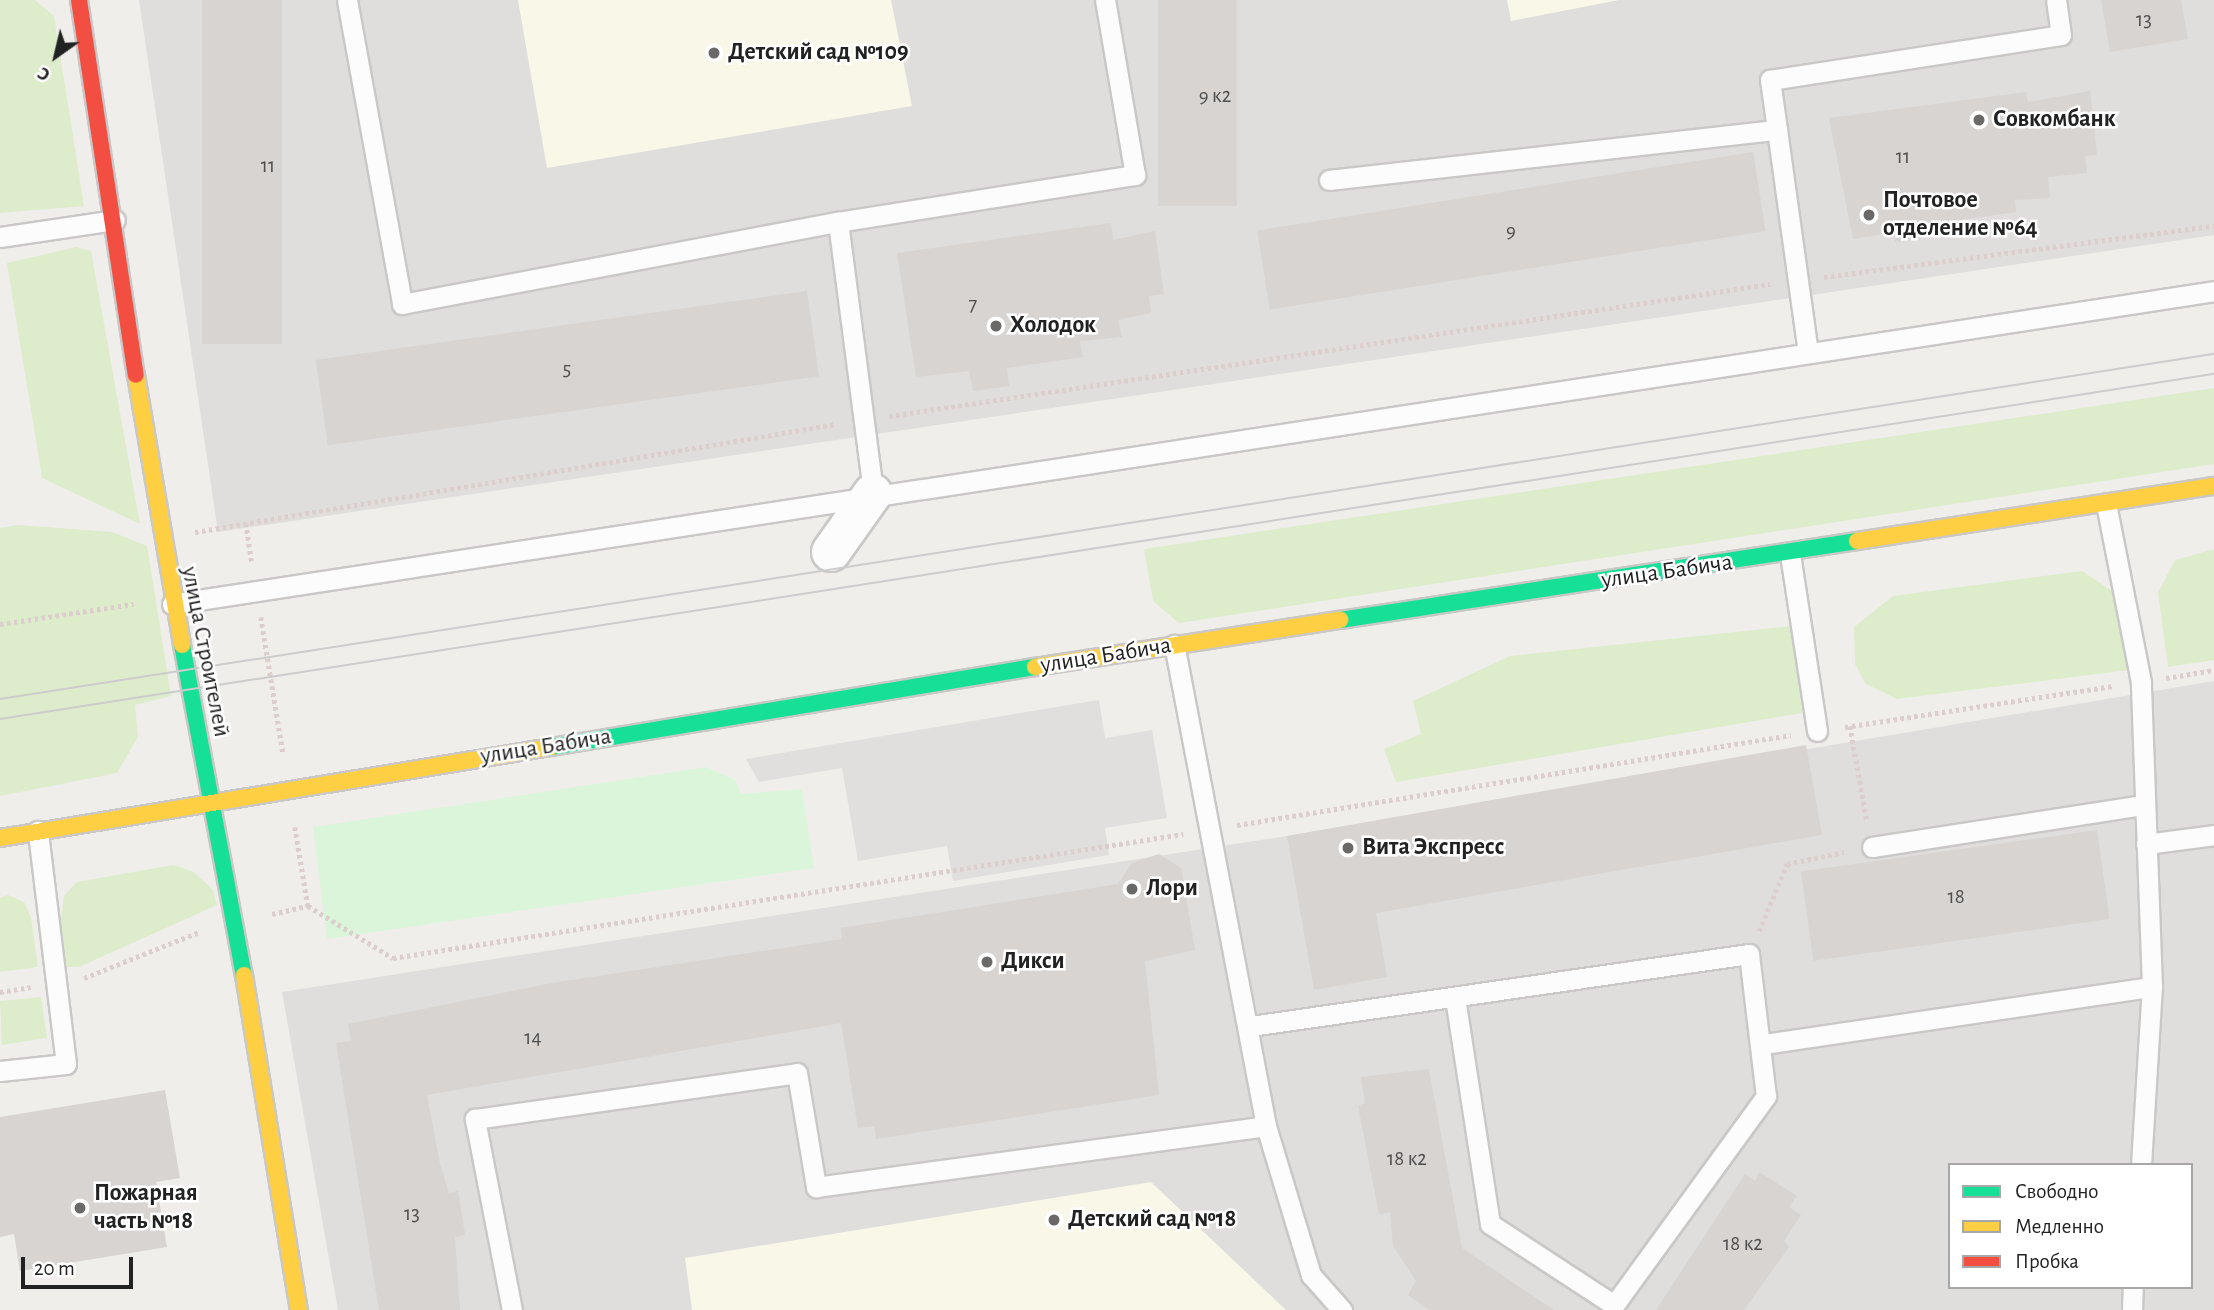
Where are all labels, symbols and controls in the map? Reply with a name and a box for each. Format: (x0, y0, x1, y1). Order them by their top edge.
house number: 13 (2136, 7, 2152, 33)
north arrow (21, 21, 91, 91)
place label: Детский сад №109 (728, 39, 909, 67)
marker: Детский сад №109 (706, 45, 722, 61)
text: С (34, 63, 54, 85)
house number: 9 к2 (1199, 83, 1231, 109)
place label: Совкомбанк (1993, 106, 2116, 134)
marker: Совкомбанк (1971, 112, 1987, 128)
house number: 11 (1896, 144, 1910, 170)
house number: 11 (261, 153, 275, 179)
place label: Почтовое отделение №64 (1883, 187, 2038, 243)
marker: Почтовое отделение №64 (1861, 207, 1877, 223)
house number: 9 (1506, 218, 1516, 244)
house number: 7 (969, 292, 977, 318)
place label: Холодок (1010, 312, 1096, 340)
marker: Холодок (988, 318, 1004, 334)
house number: 5 (563, 356, 571, 382)
street label: улица Бабича (1600, 549, 1734, 595)
street label: улица Строителей (174, 564, 236, 740)
street label: улица Бабича (1039, 631, 1173, 681)
street label: улица Бабича (479, 722, 613, 772)
place label: Вита Экспресс (1362, 834, 1504, 862)
marker: Вита Экспресс (1340, 840, 1356, 856)
place label: Лори (1146, 875, 1198, 903)
marker: Лори (1124, 881, 1140, 897)
house number: 18 (1947, 884, 1965, 910)
place label: Дикси (1001, 948, 1065, 976)
marker: Дикси (979, 954, 995, 970)
house number: 14 (524, 1025, 542, 1051)
house number: 18 к2 (1387, 1146, 1427, 1172)
legend (1948, 1163, 2193, 1289)
place label: Пожарная часть №18 (94, 1180, 198, 1236)
text: Свободно (2015, 1181, 2099, 1202)
marker: Пожарная часть №18 (72, 1200, 88, 1216)
house number: 13 (404, 1201, 420, 1227)
place label: Детский сад №18 (1068, 1206, 1236, 1234)
marker: Детский сад №18 (1046, 1212, 1062, 1228)
text: Медленно (2015, 1216, 2104, 1237)
house number: 18 к2 (1723, 1231, 1763, 1257)
scale bar (24, 1244, 136, 1288)
text: Пробка (2015, 1251, 2079, 1272)
text: 20 m (34, 1258, 75, 1279)

